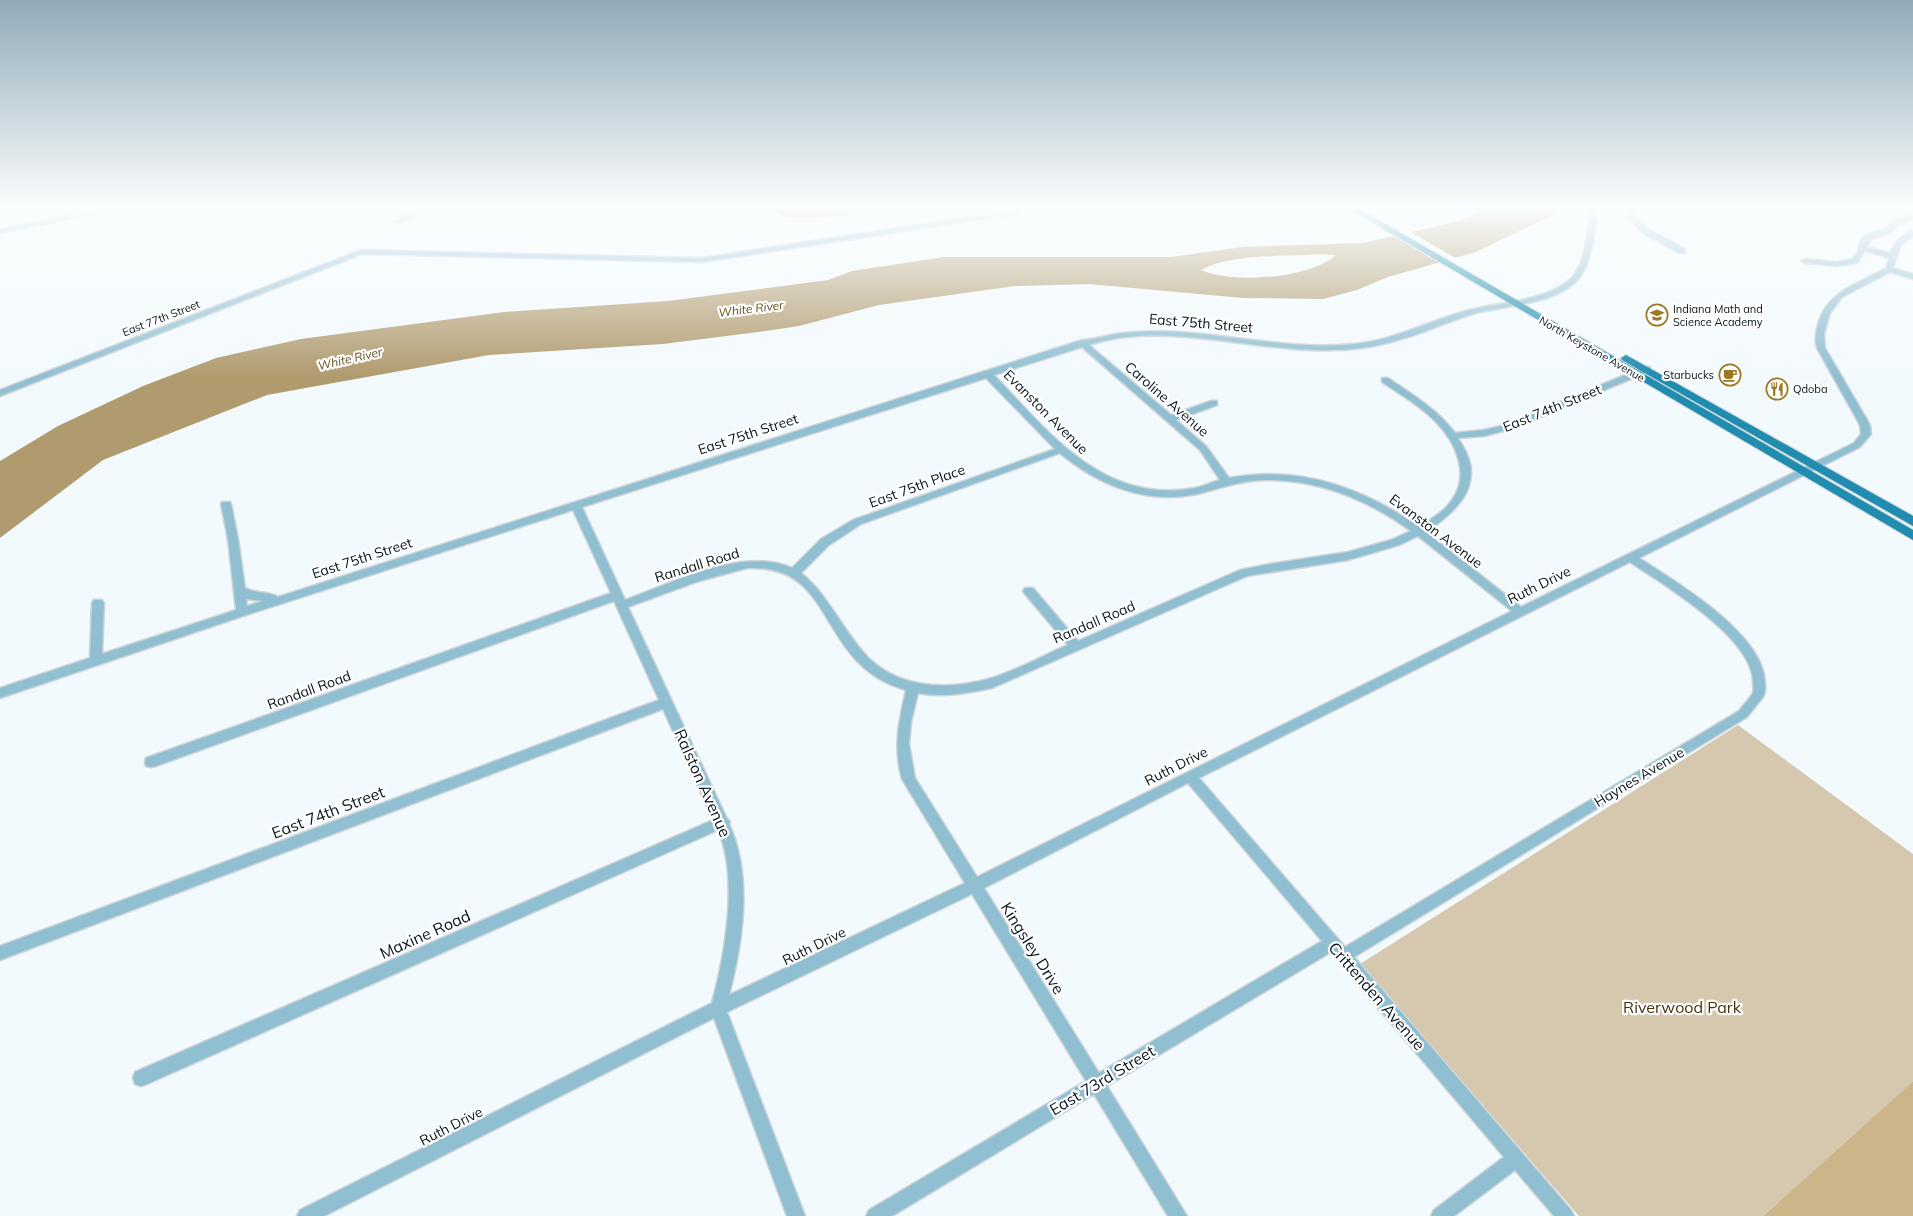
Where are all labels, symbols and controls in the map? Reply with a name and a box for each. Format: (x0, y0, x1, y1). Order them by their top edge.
street label: East 77th Street (120, 297, 202, 339)
water label: White River (718, 297, 785, 320)
place label: Indiana Math and Science Academy (1673, 302, 1763, 329)
school or university icon: Indiana Math and Science Academy (1645, 303, 1669, 327)
street label: East 75th Street (1148, 309, 1254, 337)
street label: North Keystone Avenue (1537, 313, 1647, 385)
water label: White River (316, 344, 384, 373)
street label: Caroline Avenue (1121, 358, 1213, 440)
cafe icon: Starbucks (1718, 363, 1742, 387)
street label: Evanston Avenue (1000, 366, 1092, 458)
place label: Starbucks (1663, 368, 1714, 382)
restaurant icon: Qdoba (1765, 377, 1789, 401)
street label: East 74th Street (1500, 380, 1604, 436)
place label: Qdoba (1793, 382, 1828, 396)
street label: East 75th Street (696, 409, 800, 459)
street label: East 75th Place (867, 460, 967, 512)
street label: Evanston Avenue (1386, 490, 1486, 572)
street label: East 75th Street (310, 533, 414, 583)
street label: Randall Road (652, 544, 742, 586)
street label: Ruth Drive (1504, 562, 1574, 608)
street label: Randall Road (1050, 597, 1138, 647)
street label: Randall Road (265, 667, 353, 713)
street label: Ralston Avenue (670, 726, 736, 840)
street label: Ruth Drive (1141, 742, 1211, 790)
street label: Haynes Avenue (1591, 743, 1687, 811)
street label: East 74th Street (269, 781, 388, 843)
street label: Kingsley Drive (997, 898, 1069, 998)
street label: Maxine Road (377, 905, 473, 963)
street label: Ruth Drive (779, 923, 849, 969)
street label: Crittenden Avenue (1324, 938, 1430, 1054)
park label: Riverwood Park (1623, 997, 1742, 1017)
street label: East 73rd Street (1046, 1040, 1159, 1119)
street label: Ruth Drive (416, 1102, 486, 1150)

